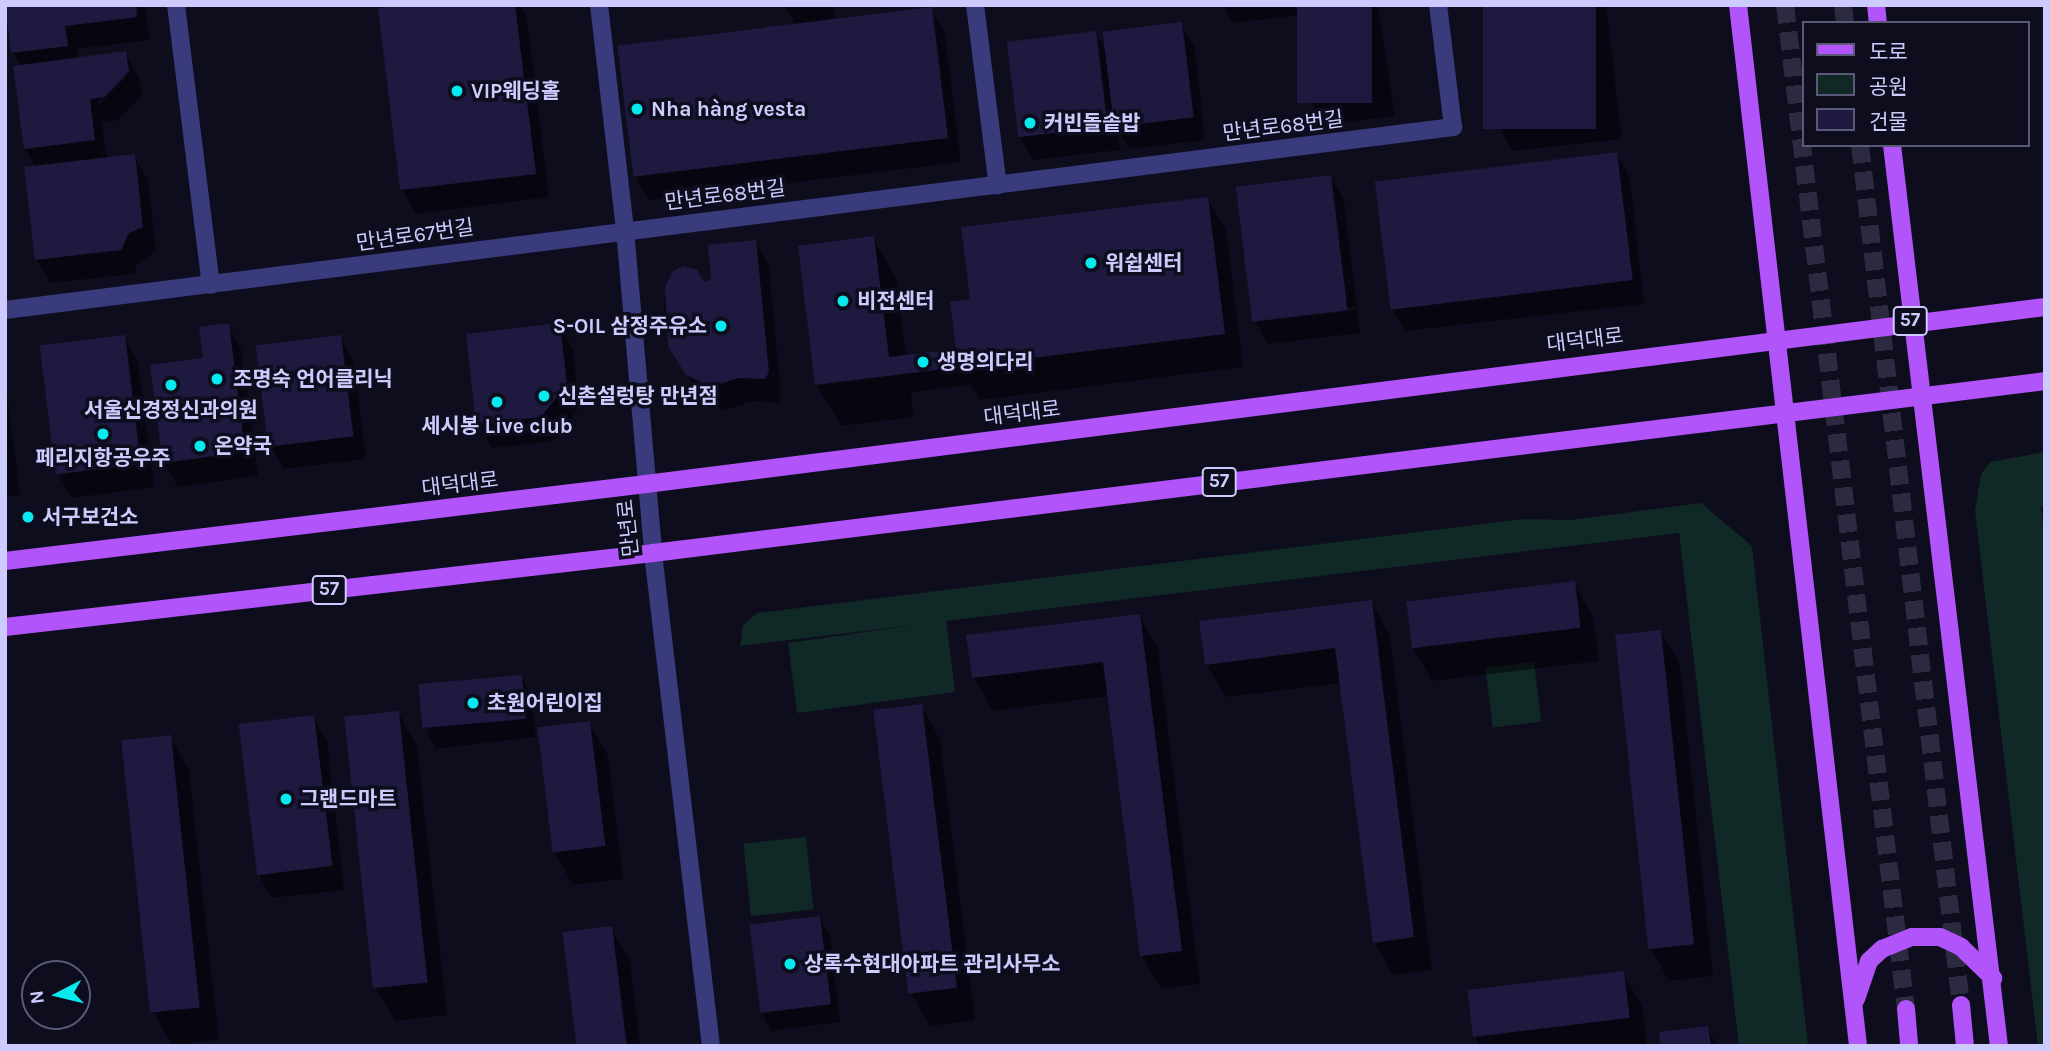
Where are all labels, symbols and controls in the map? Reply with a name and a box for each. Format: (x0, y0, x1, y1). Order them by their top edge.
legend (1801, 21, 2029, 147)
text: 도로 (1869, 40, 1908, 64)
text: 공원 (1869, 75, 1908, 99)
place label: VIP웨딩홀 (471, 78, 560, 104)
marker: VIP웨딩홀 (449, 83, 465, 99)
place label: Nha hàng vesta (651, 96, 806, 122)
marker: Nha hàng vesta (629, 101, 645, 117)
street label: 만년로68번길 (1221, 106, 1345, 146)
place label: 커빈돌솥밥 (1044, 110, 1141, 136)
text: 건물 (1869, 110, 1908, 134)
marker: 커빈돌솥밥 (1022, 115, 1038, 131)
street label: 만년로68번길 (663, 175, 787, 215)
street label: 만년로67번길 (355, 214, 475, 256)
place label: 워쉽센터 (1105, 250, 1182, 276)
marker: 워쉽센터 (1083, 255, 1099, 271)
place label: 비전센터 (857, 288, 934, 314)
marker: 비전센터 (835, 293, 851, 309)
road number: 57 (1892, 306, 1927, 336)
place label: S-OIL 삼정주유소 (553, 313, 707, 339)
marker: S-OIL 삼정주유소 (713, 318, 729, 334)
street label: 대덕대로 (1545, 323, 1625, 357)
place label: 생명의다리 (937, 349, 1034, 375)
marker: 생명의다리 (915, 354, 931, 370)
place label: 조명숙 언어클리닉 (233, 366, 393, 392)
marker: 조명숙 언어클리닉 (207, 369, 227, 389)
marker: 서울신경정신과의원 (161, 375, 181, 395)
place label: 신촌설렁탕 만년점 (558, 383, 718, 409)
marker: 신촌설렁탕 만년점 (536, 388, 552, 404)
marker: 세시봉 Live club (489, 394, 505, 410)
street label: 대덕대로 (982, 396, 1062, 430)
place label: 서울신경정신과의원 (84, 397, 258, 423)
place label: 세시봉 Live club (421, 413, 573, 439)
marker: 페리지항공우주 (95, 426, 111, 442)
place label: 온약국 (214, 433, 272, 459)
marker: 온약국 (192, 438, 208, 454)
place label: 페리지항공우주 (35, 445, 171, 471)
street label: 대덕대로 (420, 467, 500, 501)
road number: 57 (1202, 467, 1236, 498)
street label: 만년로 (612, 498, 644, 558)
place label: 서구보건소 (42, 504, 139, 530)
marker: 서구보건소 (20, 509, 36, 525)
road number: 57 (312, 575, 346, 606)
place label: 초원어린이집 (487, 690, 603, 716)
marker: 초원어린이집 (465, 695, 481, 711)
place label: 그랜드마트 (300, 786, 397, 812)
marker: 그랜드마트 (278, 791, 294, 807)
place label: 상록수현대아파트 관리사무소 (804, 951, 1060, 977)
marker: 상록수현대아파트 관리사무소 (782, 956, 798, 972)
north arrow (21, 960, 91, 1030)
text: N (25, 989, 49, 1005)

